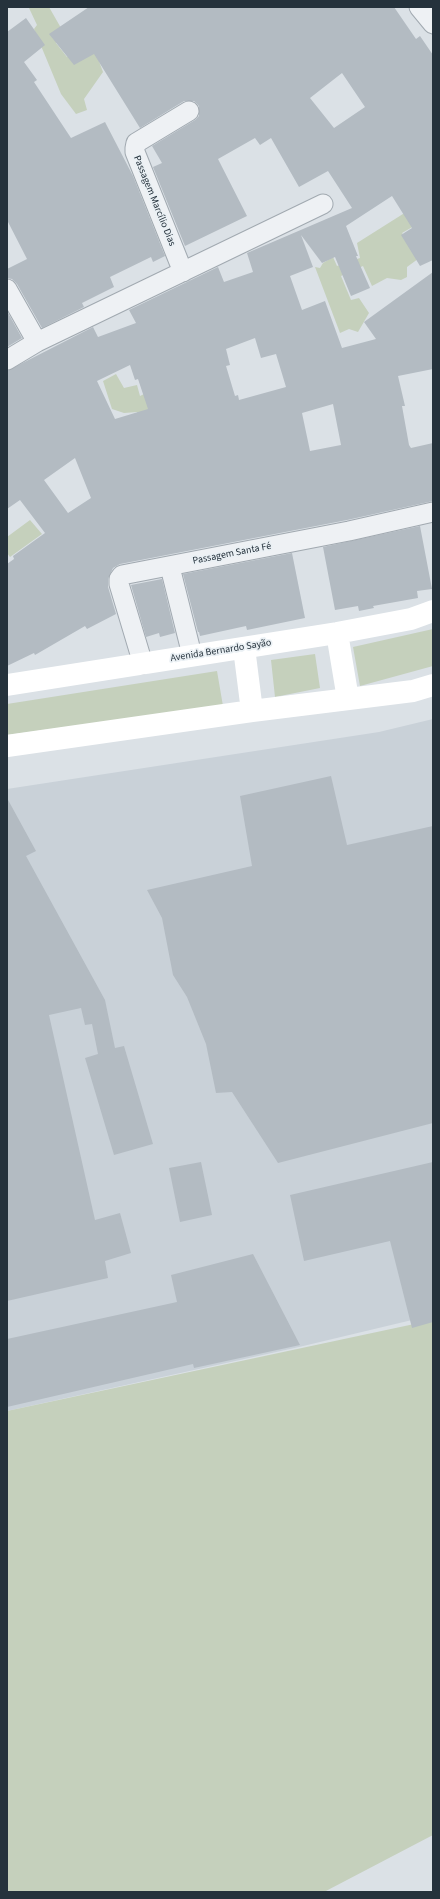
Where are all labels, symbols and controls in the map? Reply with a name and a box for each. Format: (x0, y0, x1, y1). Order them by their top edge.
street label: Passagem Marcílio Dias (130, 154, 178, 248)
street label: Passagem Santa Fé (192, 541, 272, 567)
street label: Avenida Bernardo Sayão (170, 637, 272, 665)

